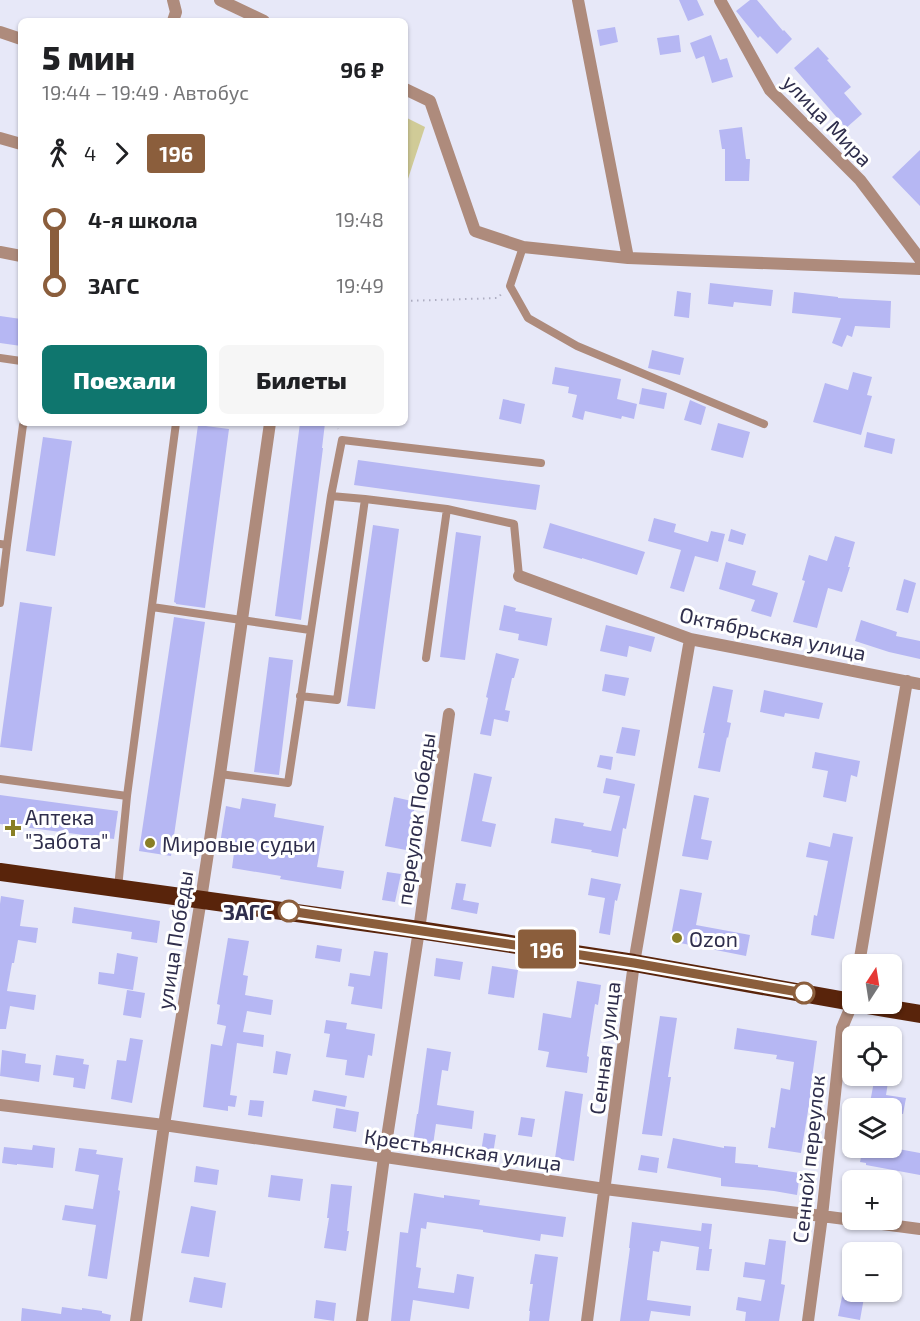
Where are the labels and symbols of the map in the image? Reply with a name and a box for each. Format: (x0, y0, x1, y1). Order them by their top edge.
street label: улица Мира (777, 69, 878, 172)
street label: Октябрьская улица (677, 601, 869, 666)
street label: переулок Победы (391, 731, 440, 907)
place label: Аптека "Забота" (25, 804, 109, 853)
marker: Аптека "Забота" (6, 821, 20, 835)
place label: Мировые судьи (162, 831, 316, 857)
marker: Мировые судьи (143, 836, 157, 850)
street label: улица Победы (151, 869, 198, 1011)
place label: ЗАГС (223, 899, 272, 924)
marker: ЗАГС (278, 900, 300, 922)
place label: Ozon (689, 926, 738, 951)
line badge: 196 (512, 930, 582, 968)
marker: Ozon (670, 931, 684, 945)
north arrow (842, 954, 902, 1014)
street label: Сенная улица (583, 980, 626, 1116)
unlabelled marker (793, 982, 815, 1004)
street label: Сенной переулок (787, 1074, 830, 1244)
street label: Крестьянская улица (362, 1123, 563, 1176)

